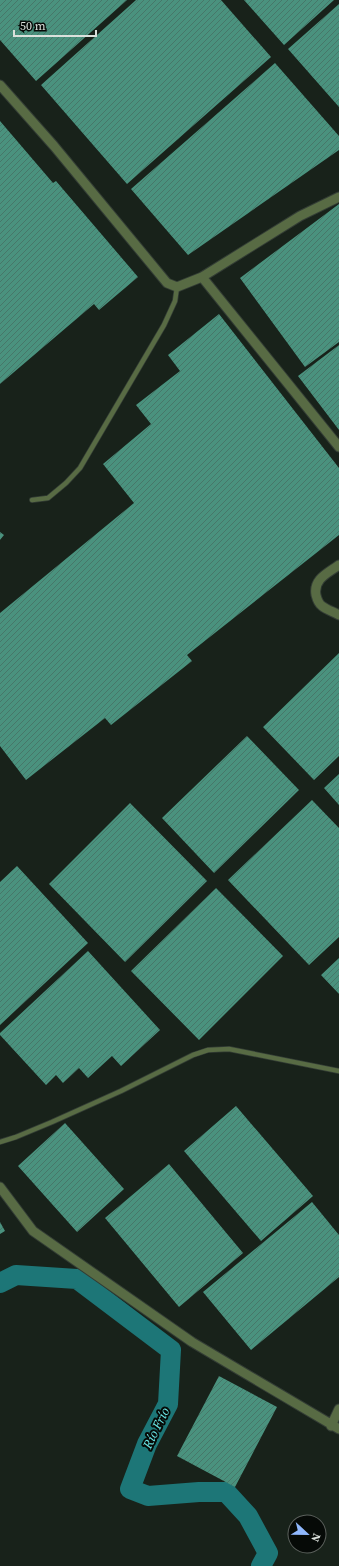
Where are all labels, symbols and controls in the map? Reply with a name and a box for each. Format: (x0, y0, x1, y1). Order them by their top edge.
scale bar (14, 12, 96, 38)
text: 50 m (20, 18, 46, 34)
water label: Río Frío (138, 1404, 173, 1452)
north arrow (287, 1514, 327, 1554)
text: N (307, 1531, 324, 1544)

